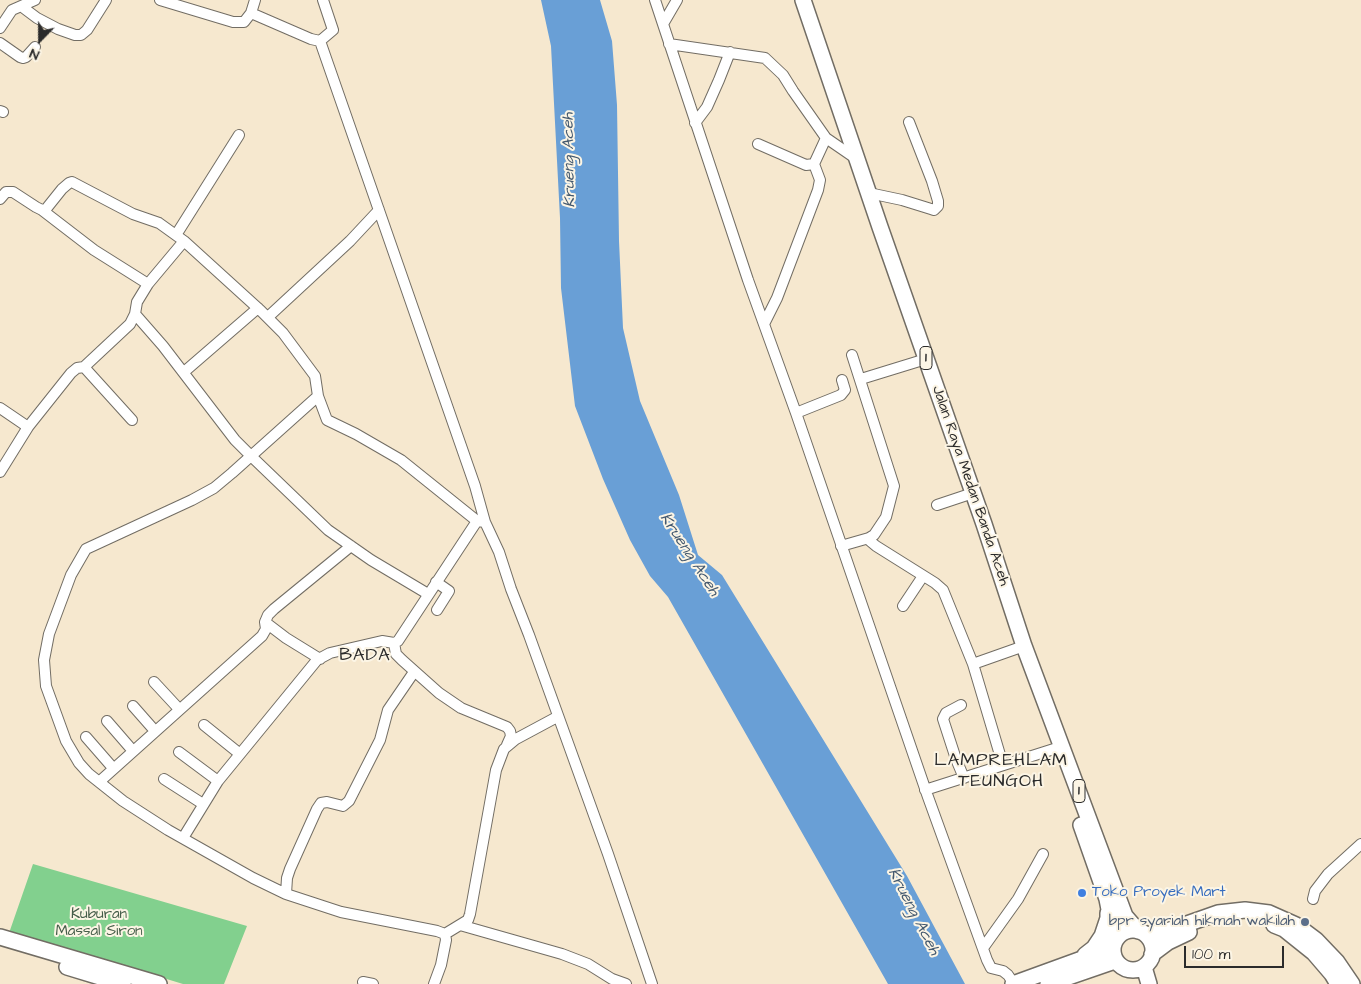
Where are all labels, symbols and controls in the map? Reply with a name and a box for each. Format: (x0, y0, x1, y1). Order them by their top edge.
north arrow (15, 15, 65, 65)
text: N (27, 43, 42, 65)
water label: Krueng Aceh (560, 112, 580, 208)
road number: 1 (920, 346, 932, 369)
street label: Jalan Raya Medan Banda Aceh (927, 384, 1013, 588)
water label: Krueng Aceh (655, 510, 723, 600)
district label: BADA (339, 645, 391, 667)
district label: LAMPREHLAM TEUNGOH (933, 750, 1069, 792)
road number: 1 (1073, 779, 1085, 802)
water label: Krueng Aceh (883, 865, 943, 959)
place label: Toko Proyek Mart (1092, 884, 1226, 902)
marker: Toko Proyek Mart (1076, 887, 1088, 899)
park label: Kuburan Massal Siron (55, 906, 143, 941)
place label: bpr syariah hikmah wakilah (1109, 913, 1295, 931)
marker: bpr syariah hikmah wakilah (1299, 916, 1311, 928)
scale bar (1186, 936, 1286, 968)
text: 100 m (1192, 944, 1231, 965)

